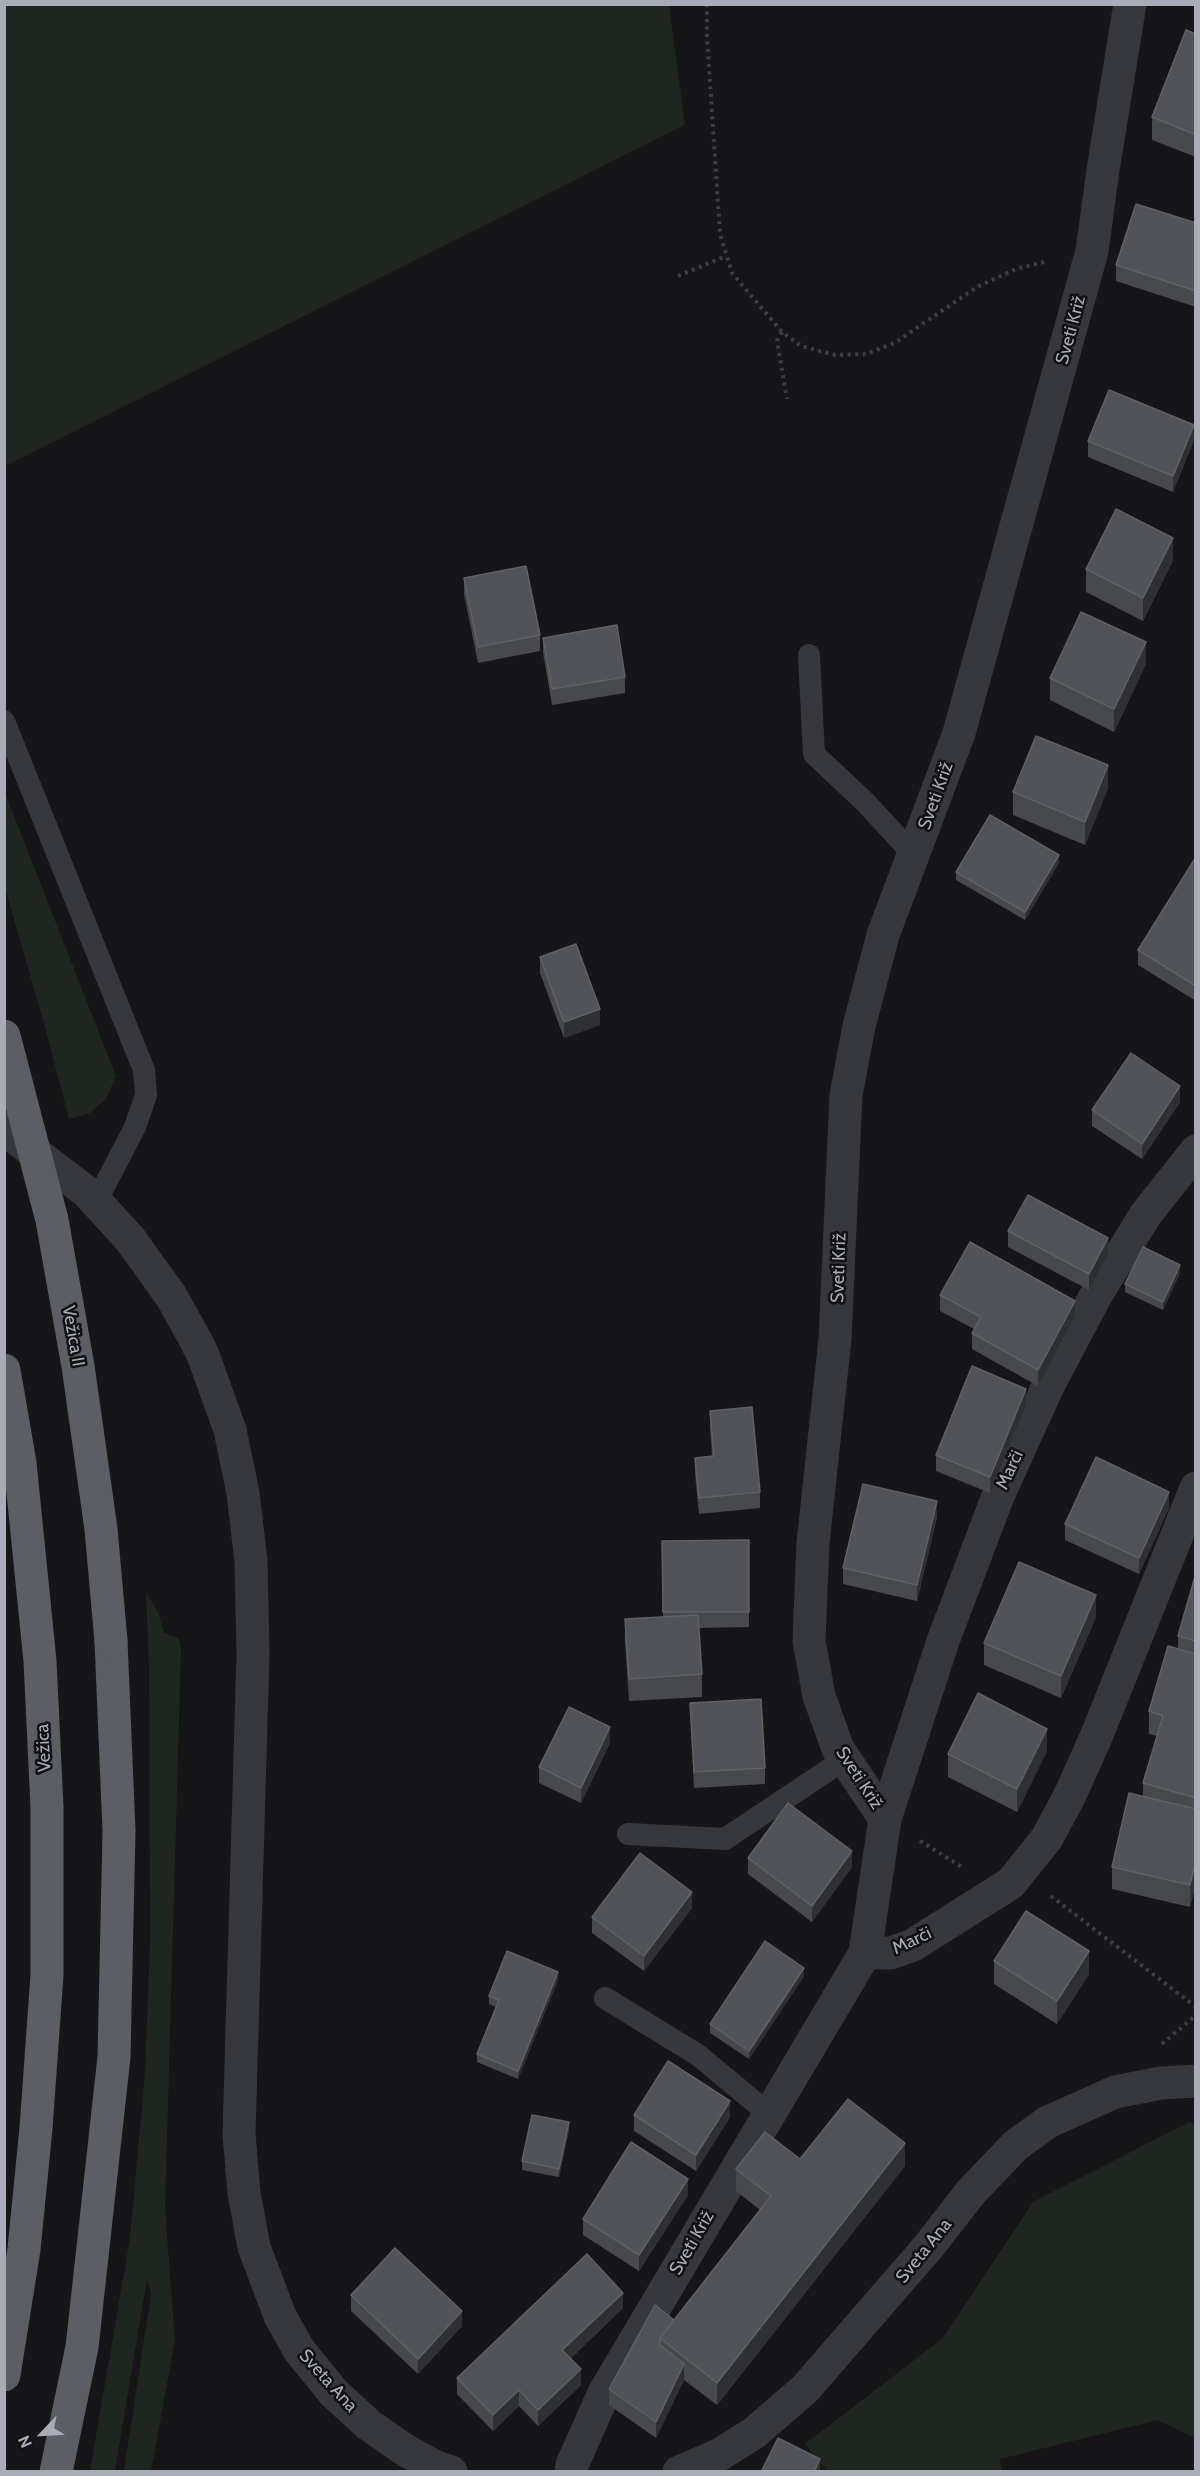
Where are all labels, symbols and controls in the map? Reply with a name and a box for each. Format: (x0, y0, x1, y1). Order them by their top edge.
street label: Sveti Križ (1051, 293, 1091, 367)
street label: Sveti Križ (914, 759, 958, 833)
street label: Sveti Križ (827, 1233, 851, 1303)
street label: Vežica II (57, 1304, 89, 1368)
street label: Marči (992, 1447, 1028, 1493)
street label: Vežica (32, 1723, 56, 1773)
street label: Sveti Križ (831, 1743, 887, 1813)
street label: Marči (889, 1923, 935, 1959)
street label: Sveti Križ (665, 2207, 719, 2279)
street label: Sveta Ana (891, 2214, 957, 2288)
street label: Sveta Ana (294, 2345, 362, 2417)
north arrow (12, 2404, 72, 2464)
text: N (14, 2433, 36, 2451)

